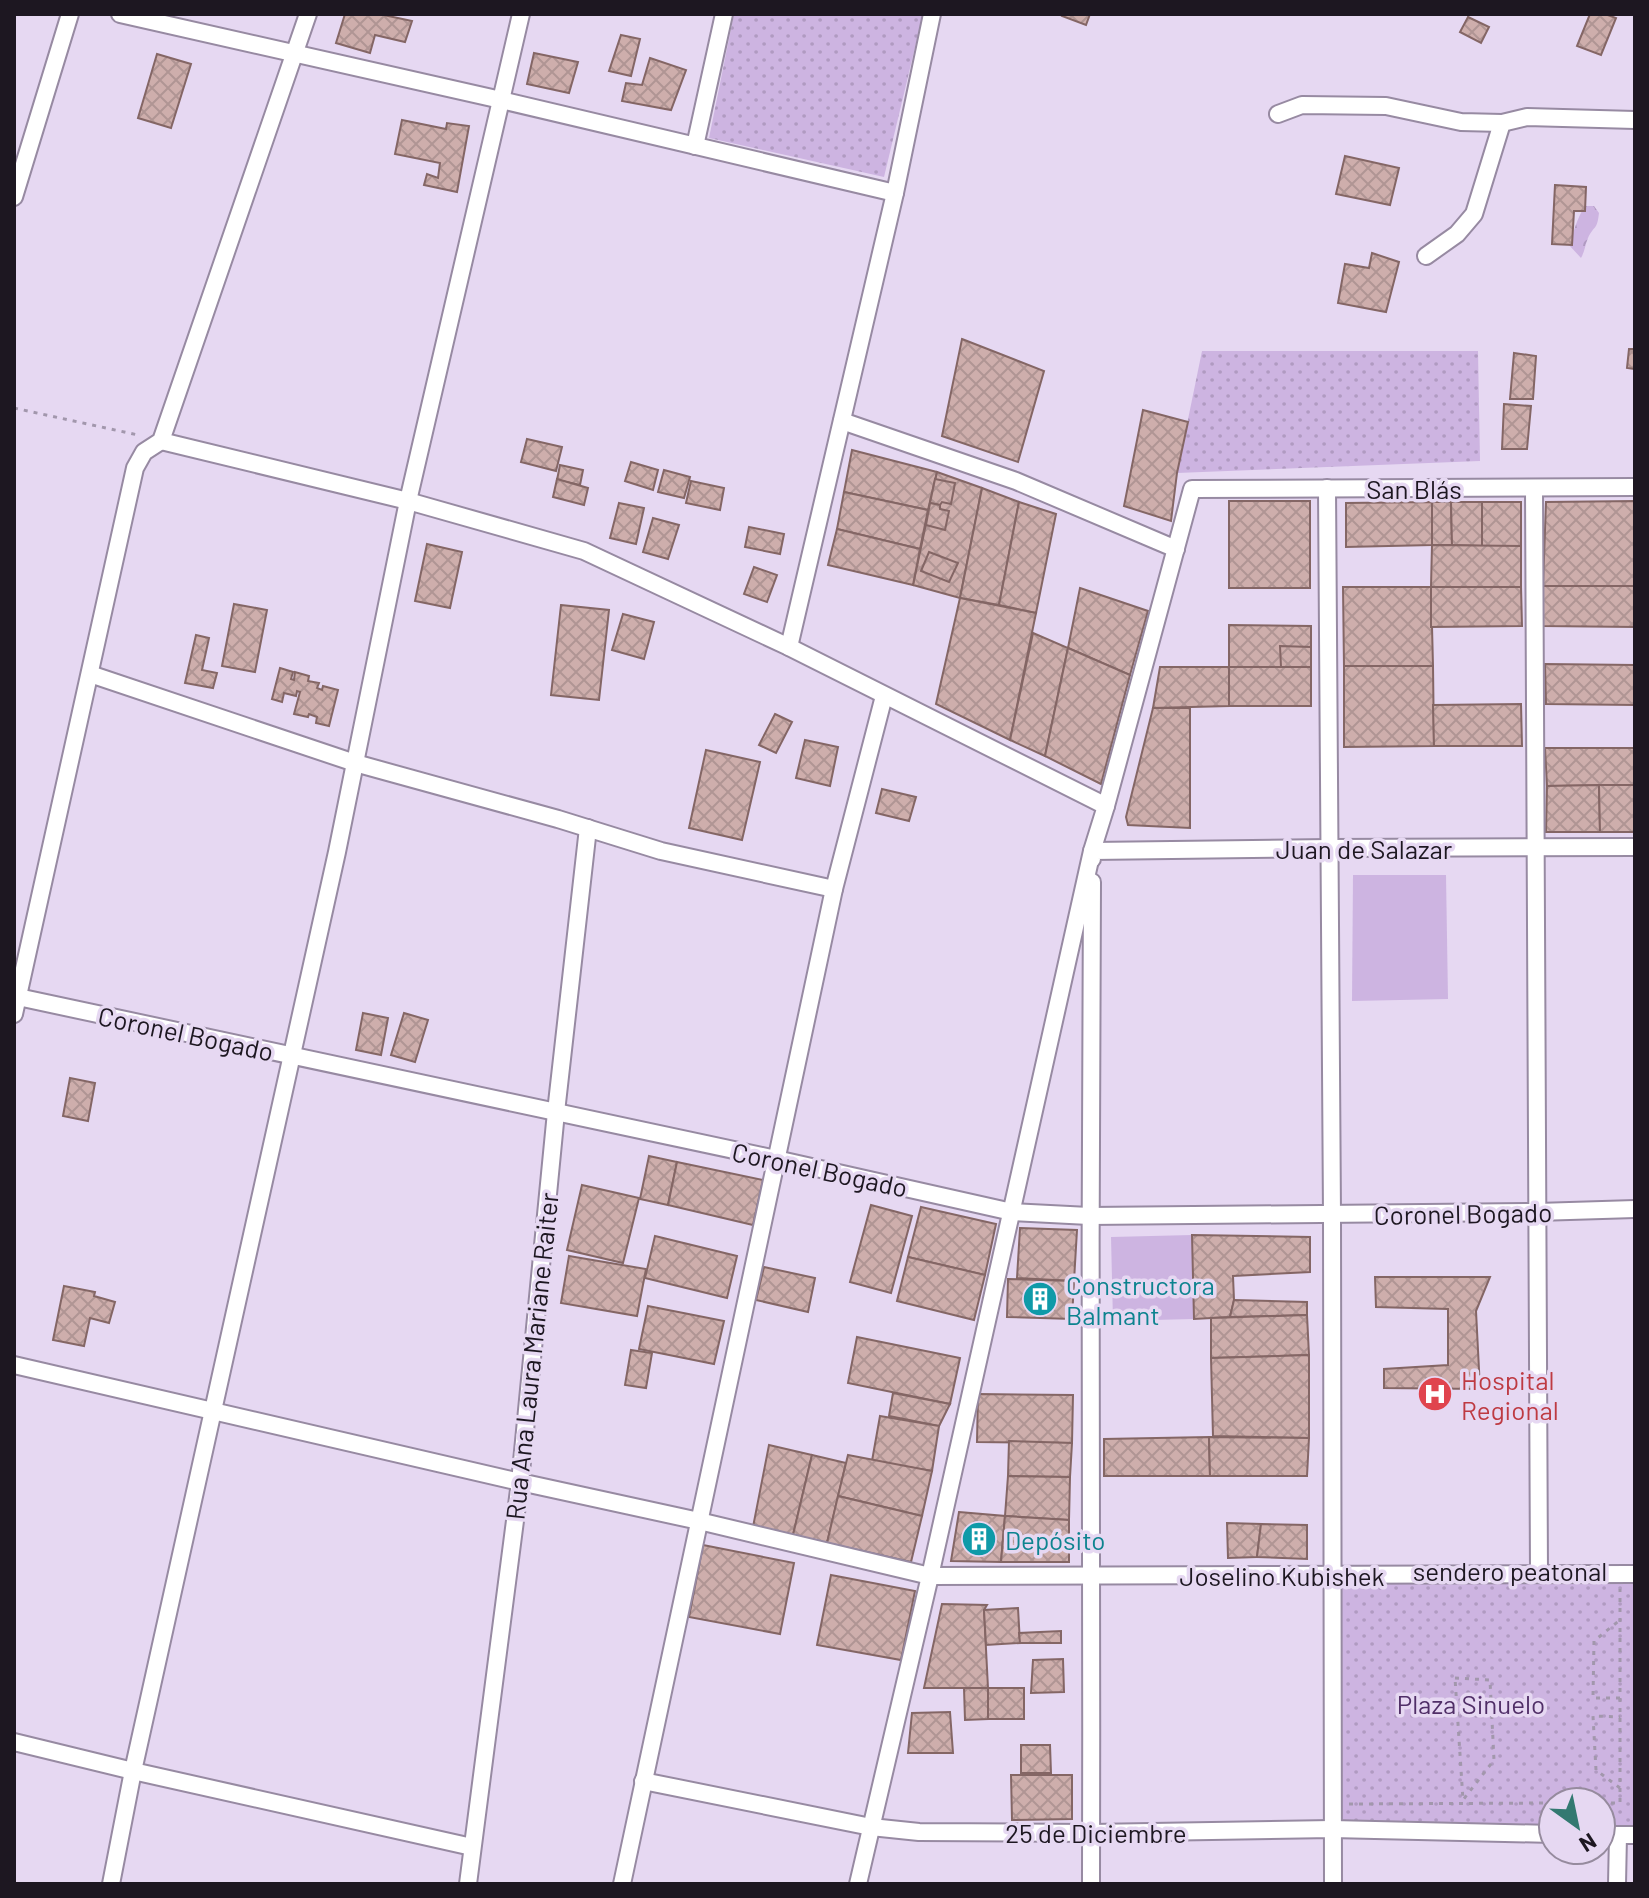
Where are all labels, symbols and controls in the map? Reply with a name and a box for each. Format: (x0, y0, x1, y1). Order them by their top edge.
street label: San Blás (1366, 473, 1462, 504)
street label: Juan de Salazar (1276, 833, 1453, 864)
street label: Coronel Bogado (96, 999, 276, 1067)
street label: Coronel Bogado (730, 1135, 910, 1203)
street label: Rua Ana Laura Mariane Raiter (498, 1190, 564, 1521)
street label: Coronel Bogado (1374, 1196, 1552, 1230)
place label: Constructora Balmant (1066, 1269, 1215, 1330)
building icon: Constructora Balmant (1021, 1280, 1059, 1318)
place label: Hospital Regional (1461, 1364, 1559, 1425)
hospital icon: Hospital Regional (1416, 1375, 1454, 1413)
building icon: Depósito (960, 1520, 998, 1558)
place label: Depósito (1005, 1524, 1105, 1555)
street label: sendero peatonal (1413, 1555, 1607, 1586)
street label: Joselino Kubishek (1179, 1560, 1385, 1591)
park label: Plaza Sinuelo (1397, 1688, 1545, 1719)
north arrow (1537, 1786, 1617, 1866)
street label: 25 de Diciembre (1005, 1817, 1187, 1848)
text: N (1575, 1829, 1602, 1859)

